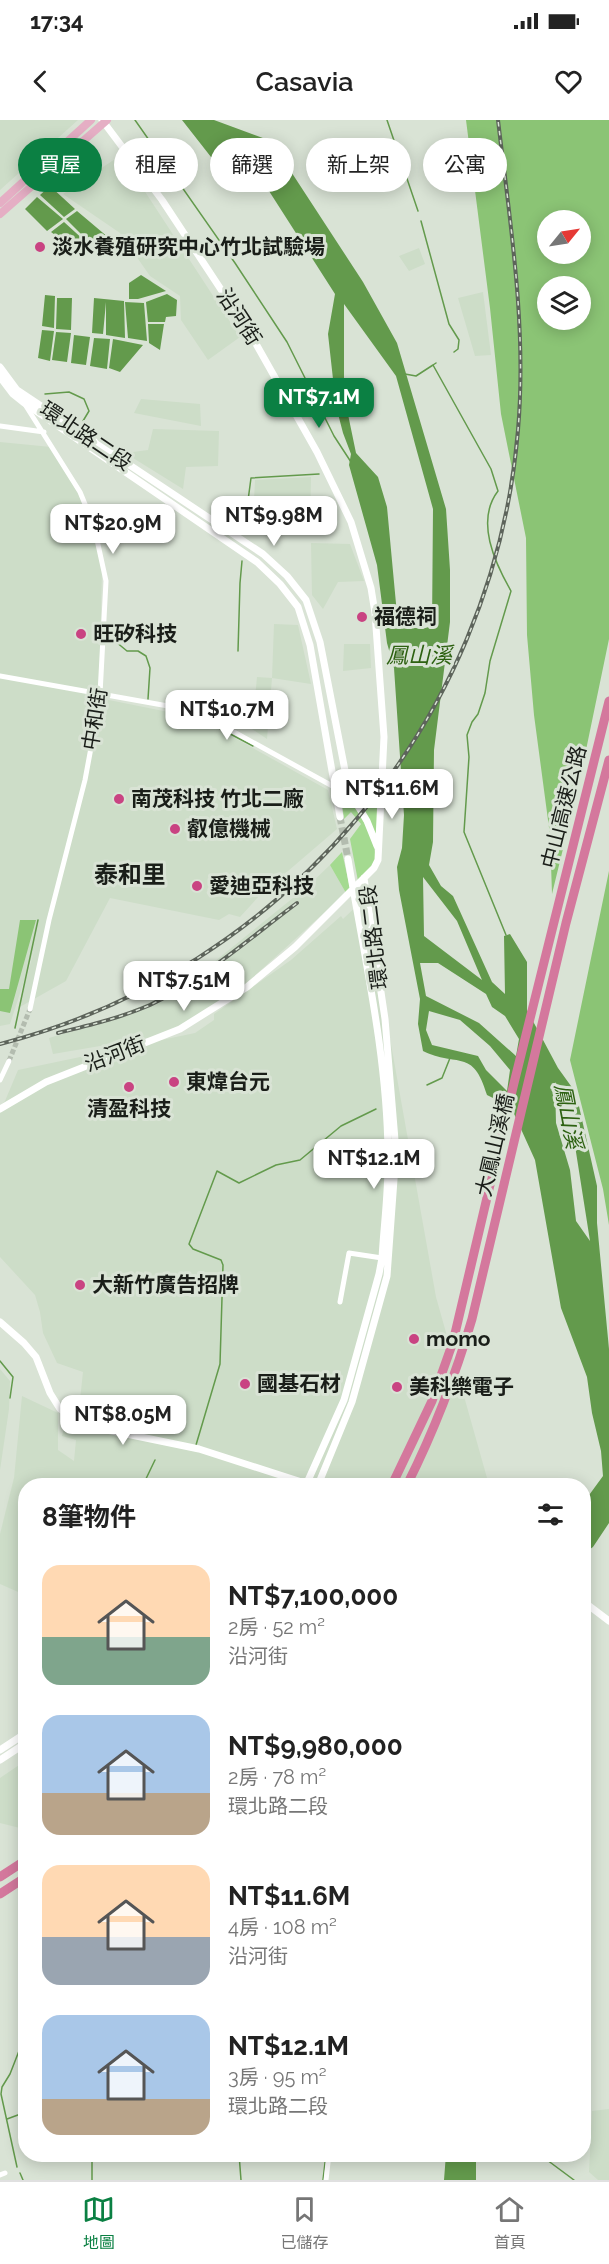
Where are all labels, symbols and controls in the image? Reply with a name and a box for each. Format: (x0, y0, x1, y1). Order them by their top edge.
text: 17:34 (30, 8, 83, 34)
icon: back (24, 65, 57, 98)
icon: heart (552, 65, 585, 98)
text: Casavia (255, 66, 354, 97)
chip: 買屋 (18, 138, 102, 192)
chip: 租屋 (114, 138, 198, 192)
chip: 篩選 (210, 138, 294, 192)
chip: 新上架 (306, 138, 411, 192)
chip: 公寓 (423, 138, 507, 192)
north arrow (537, 210, 591, 264)
map controls (537, 210, 591, 330)
place label: 淡水養殖研究中心竹北試驗場 (52, 234, 325, 259)
marker: 淡水養殖研究中心竹北試驗場 (33, 240, 47, 254)
button: layers (537, 276, 591, 330)
street label: 沿河街 (212, 284, 267, 350)
pin: NT$7.1M (264, 378, 374, 429)
text: NT$7.1M (278, 385, 360, 409)
street label: 環北路二段 (36, 396, 137, 475)
pin: NT$9.98M (212, 496, 336, 547)
text: NT$9.98M (225, 503, 323, 527)
pin: NT$20.9M (51, 504, 175, 555)
text: NT$20.9M (64, 511, 162, 535)
place label: 福德祠 (374, 604, 437, 629)
marker: 福德祠 (355, 610, 369, 624)
place label: 旺矽科技 (93, 621, 177, 646)
marker: 旺矽科技 (74, 627, 88, 641)
water label: 鳳山溪 (386, 642, 455, 668)
street label: 中和街 (77, 686, 112, 752)
pin: NT$10.7M (165, 690, 289, 741)
text: NT$10.7M (179, 697, 275, 721)
street label: 中山高速公路 (536, 743, 591, 871)
pin: NT$11.6M (330, 769, 454, 820)
text: NT$11.6M (345, 776, 439, 800)
place label: 南茂科技 竹北二廠 (131, 786, 304, 811)
marker: 南茂科技 竹北二廠 (112, 792, 126, 806)
place label: 叡億機械 (187, 816, 271, 841)
marker: 叡億機械 (168, 822, 182, 836)
district label: 泰和里 (94, 860, 166, 889)
place label: 愛迪亞科技 (209, 873, 314, 898)
marker: 愛迪亞科技 (190, 879, 204, 893)
street label: 環北路二段 (355, 883, 392, 991)
pin: NT$7.51M (122, 961, 246, 1012)
text: NT$7.51M (137, 968, 231, 992)
street label: 沿河街 (81, 1031, 149, 1076)
place label: 東煒台元 (186, 1069, 270, 1094)
marker: 東煒台元 (167, 1075, 181, 1089)
marker: 清盈科技 (122, 1080, 136, 1094)
water label: 鳳山溪 (550, 1081, 589, 1154)
street label: 大鳳山溪橋 (471, 1091, 519, 1199)
place label: 清盈科技 (87, 1096, 171, 1121)
pin: NT$12.1M (312, 1139, 436, 1190)
text: NT$12.1M (327, 1146, 421, 1170)
place label: 大新竹廣告招牌 (92, 1272, 239, 1297)
marker: 大新竹廣告招牌 (73, 1278, 87, 1292)
place label: momo (426, 1326, 491, 1351)
marker: momo (407, 1332, 421, 1346)
place label: 國基石材 (257, 1371, 341, 1396)
place label: 美科樂電子 (409, 1374, 514, 1399)
marker: 國基石材 (238, 1377, 252, 1391)
marker: 美科樂電子 (390, 1380, 404, 1394)
pin: NT$8.05M (61, 1395, 185, 1446)
text: NT$8.05M (74, 1402, 172, 1426)
icon: filters (534, 1498, 567, 1531)
text: 8筆物件 (42, 1502, 136, 1532)
text: NT$7,100,000 (228, 1581, 398, 1611)
icon: home (90, 1589, 162, 1661)
text: 2房 · 52 m² (228, 1615, 325, 1639)
text: 沿河街 (228, 1644, 288, 1668)
text: NT$9,980,000 (228, 1731, 403, 1761)
icon: home (90, 1739, 162, 1811)
text: 2房 · 78 m² (228, 1765, 326, 1789)
text: 環北路二段 (228, 1794, 328, 1818)
text: NT$11.6M (228, 1881, 350, 1911)
icon: home (90, 1889, 162, 1961)
text: 4房 · 108 m² (228, 1915, 337, 1939)
text: 沿河街 (228, 1944, 288, 1968)
text: NT$12.1M (228, 2031, 349, 2061)
icon: home (90, 2039, 162, 2111)
text: 3房 · 95 m² (228, 2065, 327, 2089)
text: 環北路二段 (228, 2094, 328, 2118)
tab: 地圖 (82, 2193, 115, 2253)
tab: 已儲存 (280, 2193, 328, 2253)
tab: 首頁 (493, 2193, 526, 2253)

